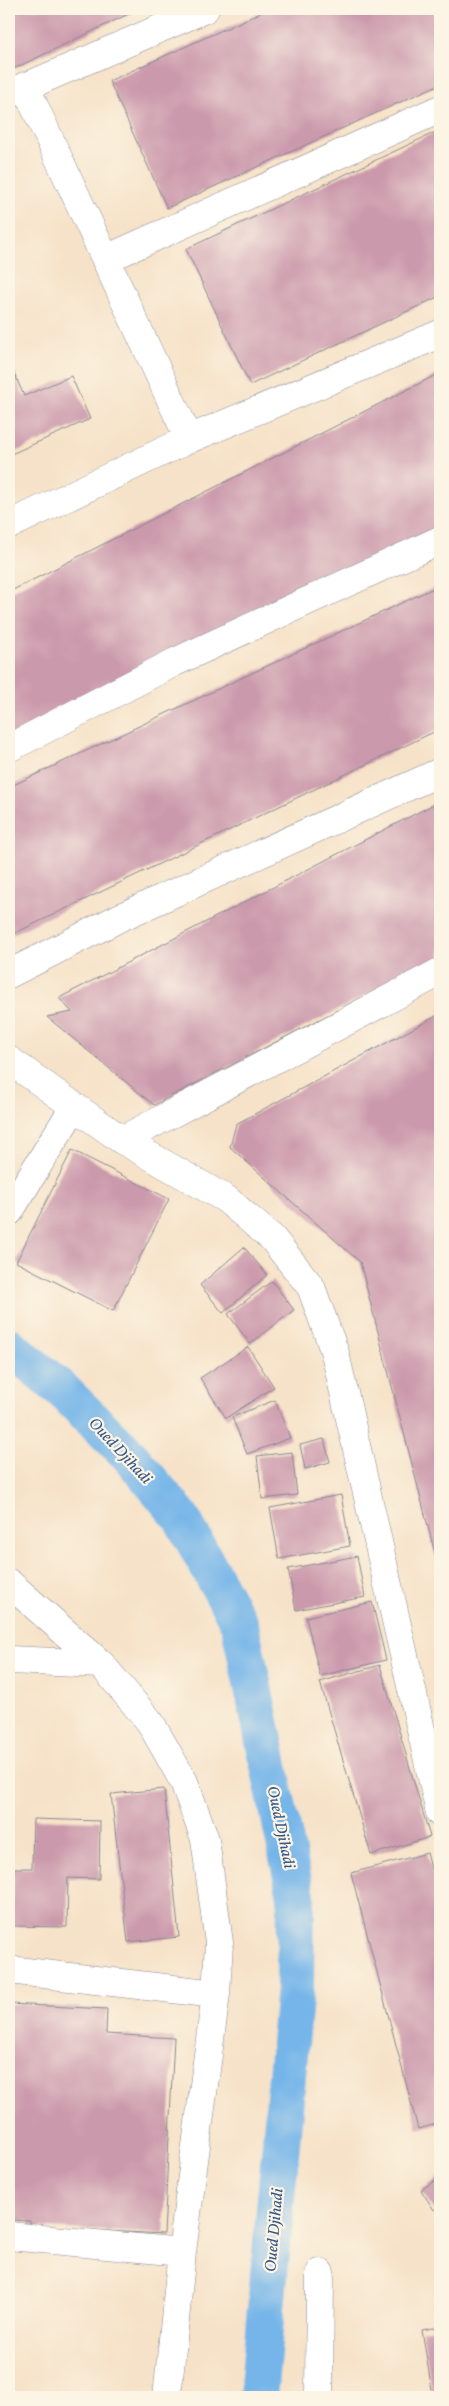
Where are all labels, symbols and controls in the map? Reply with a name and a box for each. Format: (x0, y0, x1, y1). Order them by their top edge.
water label: Oued Djihadi (83, 1413, 157, 1490)
water label: Oued Djihadi (261, 1784, 300, 1872)
water label: Oued Djihadi (260, 2186, 290, 2273)

